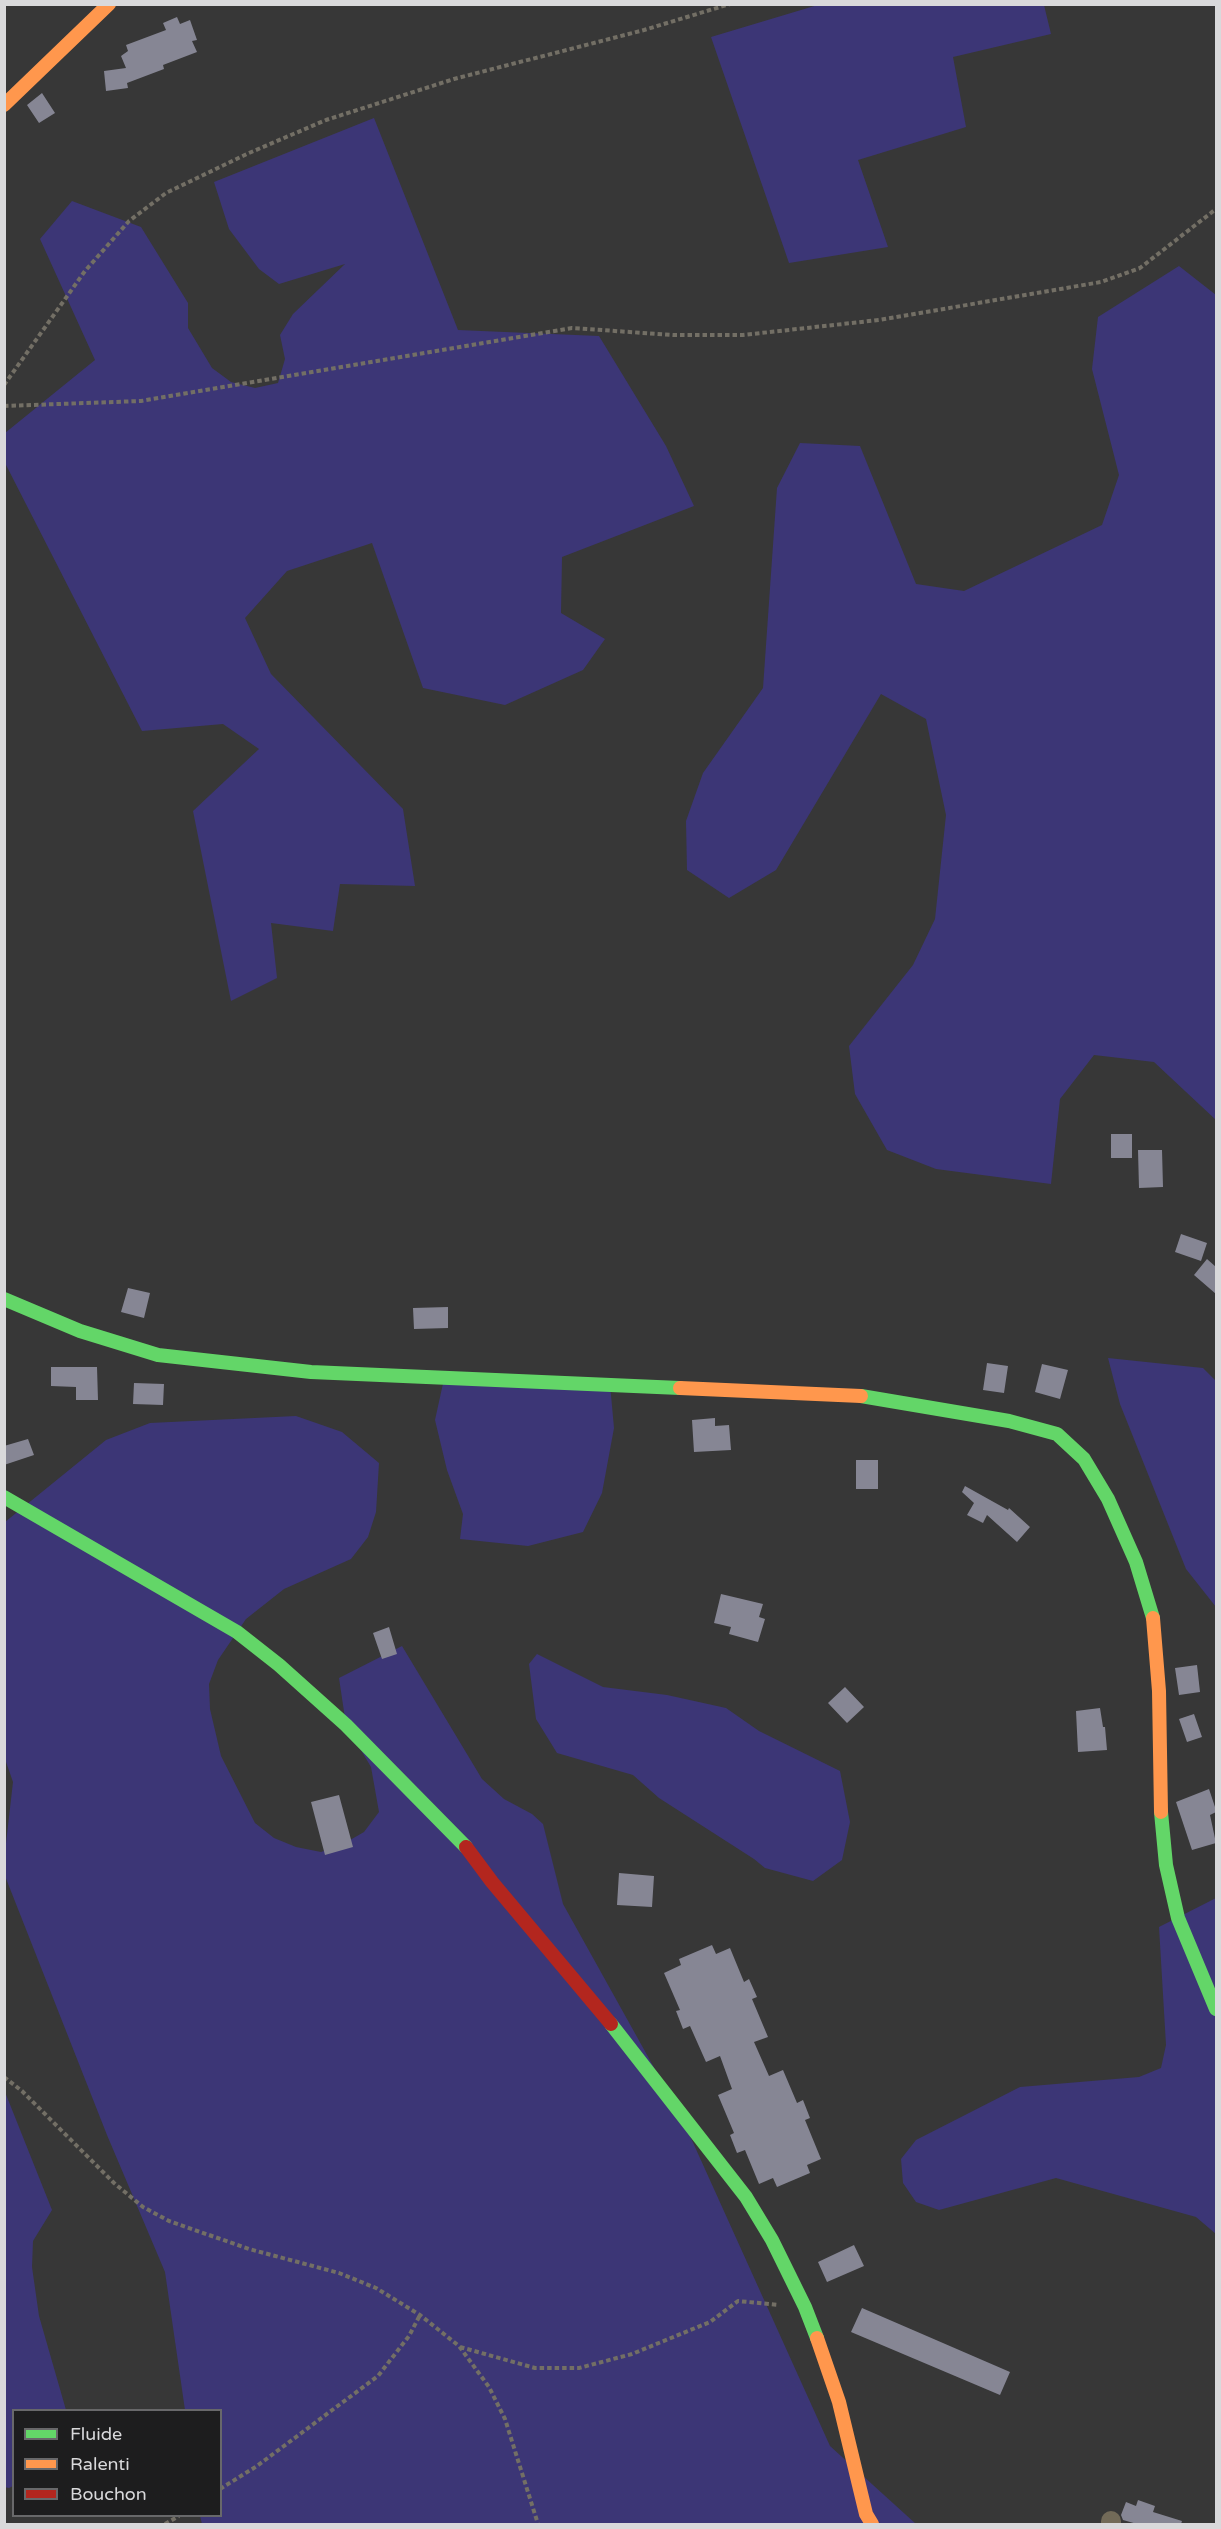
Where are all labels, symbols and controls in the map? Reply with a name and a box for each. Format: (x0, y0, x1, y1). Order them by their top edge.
legend (12, 2409, 222, 2517)
text: Fluide (70, 2423, 122, 2445)
text: Ralenti (70, 2453, 130, 2475)
text: Bouchon (70, 2483, 147, 2505)

